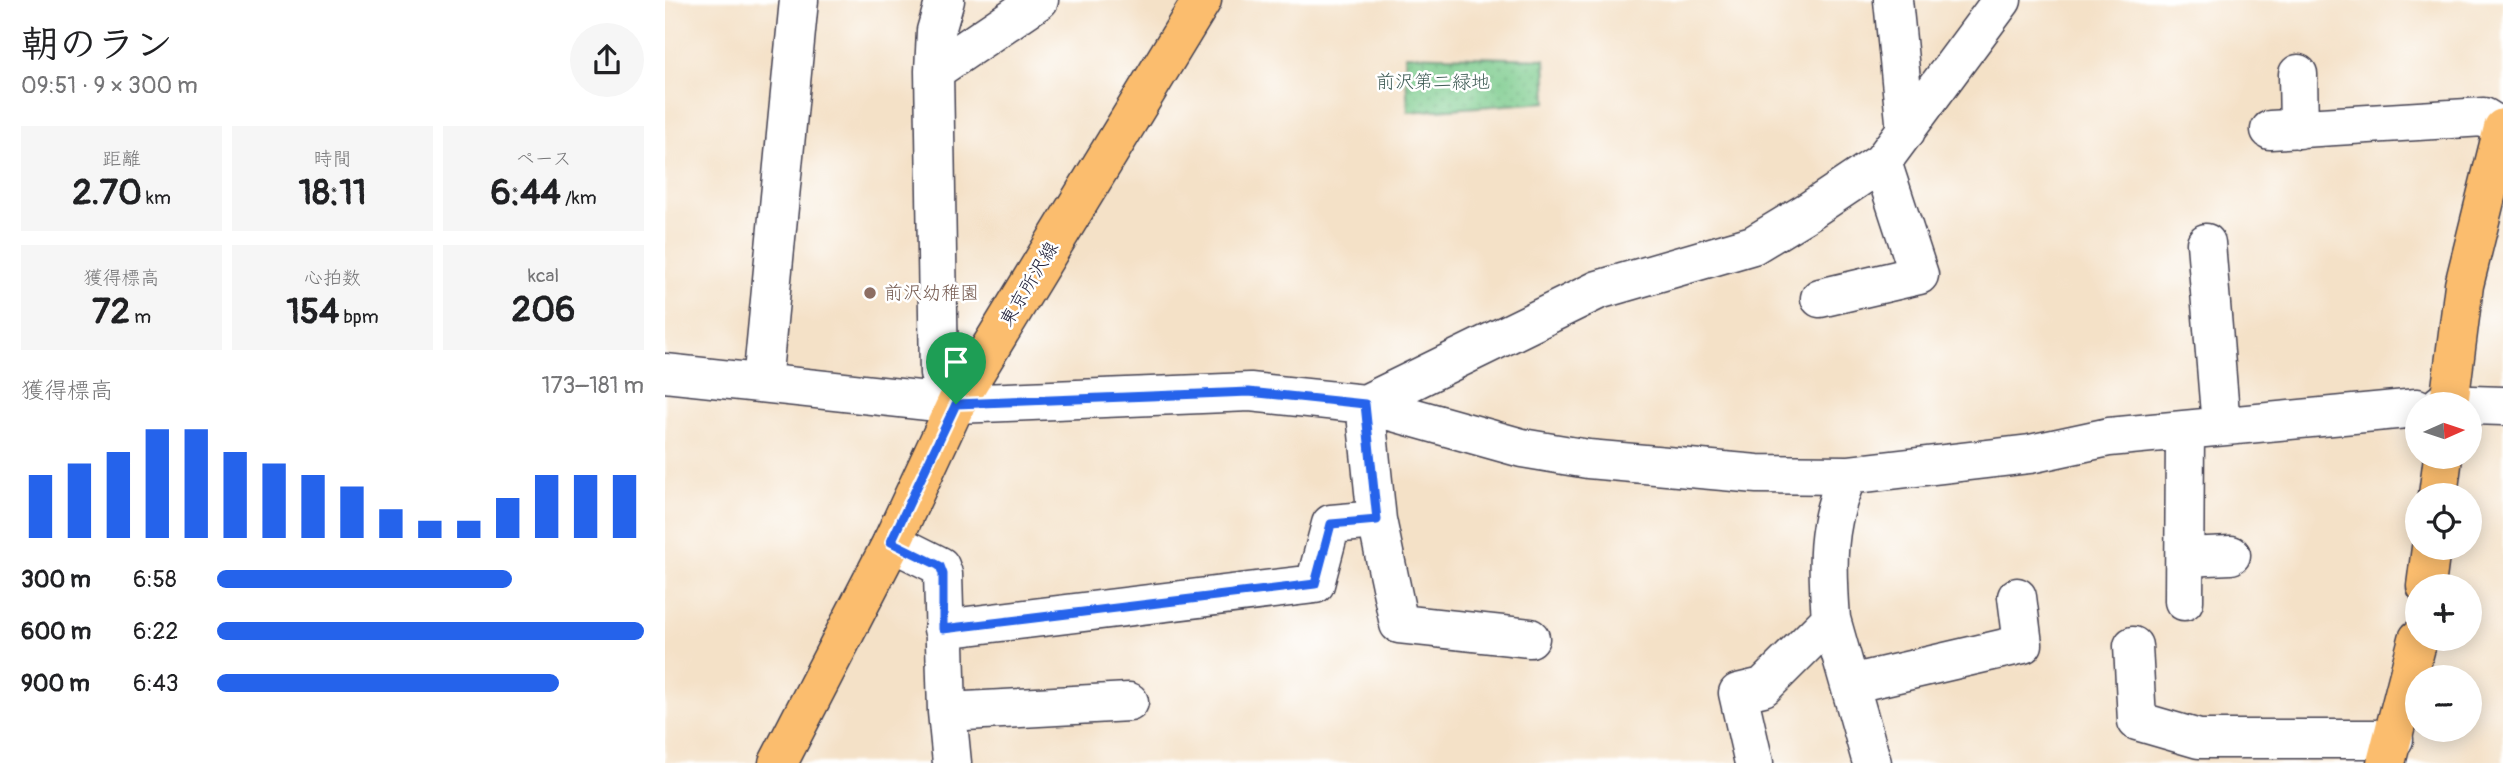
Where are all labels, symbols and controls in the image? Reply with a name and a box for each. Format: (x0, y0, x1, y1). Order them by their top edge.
text: 朝のラン (21, 21, 173, 69)
button: share (570, 23, 644, 97)
park label: 前沢第二緑地 (1376, 70, 1490, 94)
text: 09:51 · 9 × 300 m (21, 71, 198, 100)
text: 距離 (102, 147, 141, 171)
text: 時間 (313, 147, 352, 171)
text: ペース (516, 147, 571, 171)
text: 2.70 (72, 171, 142, 215)
text: 18:11 (298, 171, 367, 215)
text: 6:44 (490, 171, 561, 215)
text: km (142, 186, 171, 210)
text: /km (561, 186, 597, 210)
street label: 東京所沢線 (994, 237, 1064, 331)
text: kcal (528, 264, 559, 288)
text: 獲得標高 (83, 266, 160, 290)
text: 心拍数 (304, 266, 361, 290)
place label: 前沢幼稚園 (884, 281, 979, 305)
marker: 前沢幼稚園 (862, 285, 878, 301)
text: 206 (512, 288, 575, 332)
text: 72 (92, 290, 130, 334)
text: 154 (286, 290, 339, 334)
text: m (130, 305, 151, 329)
text: bpm (339, 305, 379, 329)
pin (926, 332, 986, 404)
icon: arrive (937, 343, 975, 381)
text: 173–181 m (541, 371, 644, 400)
text: 獲得標高 (21, 376, 113, 405)
north arrow (2405, 392, 2481, 469)
map controls (2405, 392, 2482, 742)
button: locate (2405, 483, 2482, 560)
text: 300 m (21, 565, 91, 594)
text: 6:58 (133, 565, 177, 594)
button: + (2405, 574, 2482, 651)
text: 600 m (21, 617, 91, 646)
text: 6:22 (133, 617, 178, 646)
button: − (2405, 665, 2482, 742)
text: 900 m (21, 669, 90, 698)
text: 6:43 (133, 669, 179, 698)

